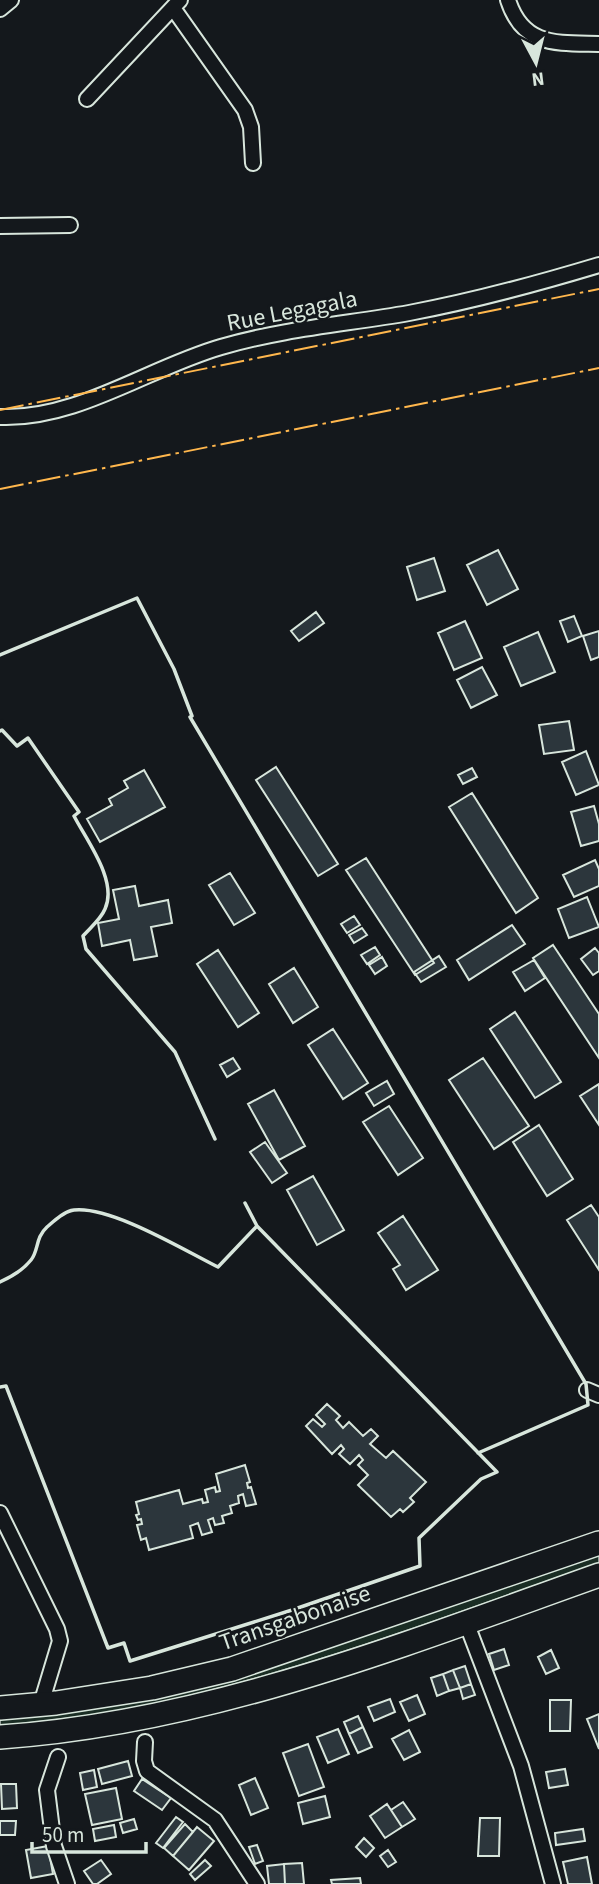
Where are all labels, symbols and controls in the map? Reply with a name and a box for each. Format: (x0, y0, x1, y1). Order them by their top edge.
north arrow (501, 28, 571, 98)
text: N (530, 64, 546, 93)
street label: Rue Legagala (224, 281, 360, 341)
street label: Transgabonaise (215, 1576, 375, 1660)
scale bar (32, 1811, 145, 1855)
text: 50 m (42, 1820, 84, 1850)

